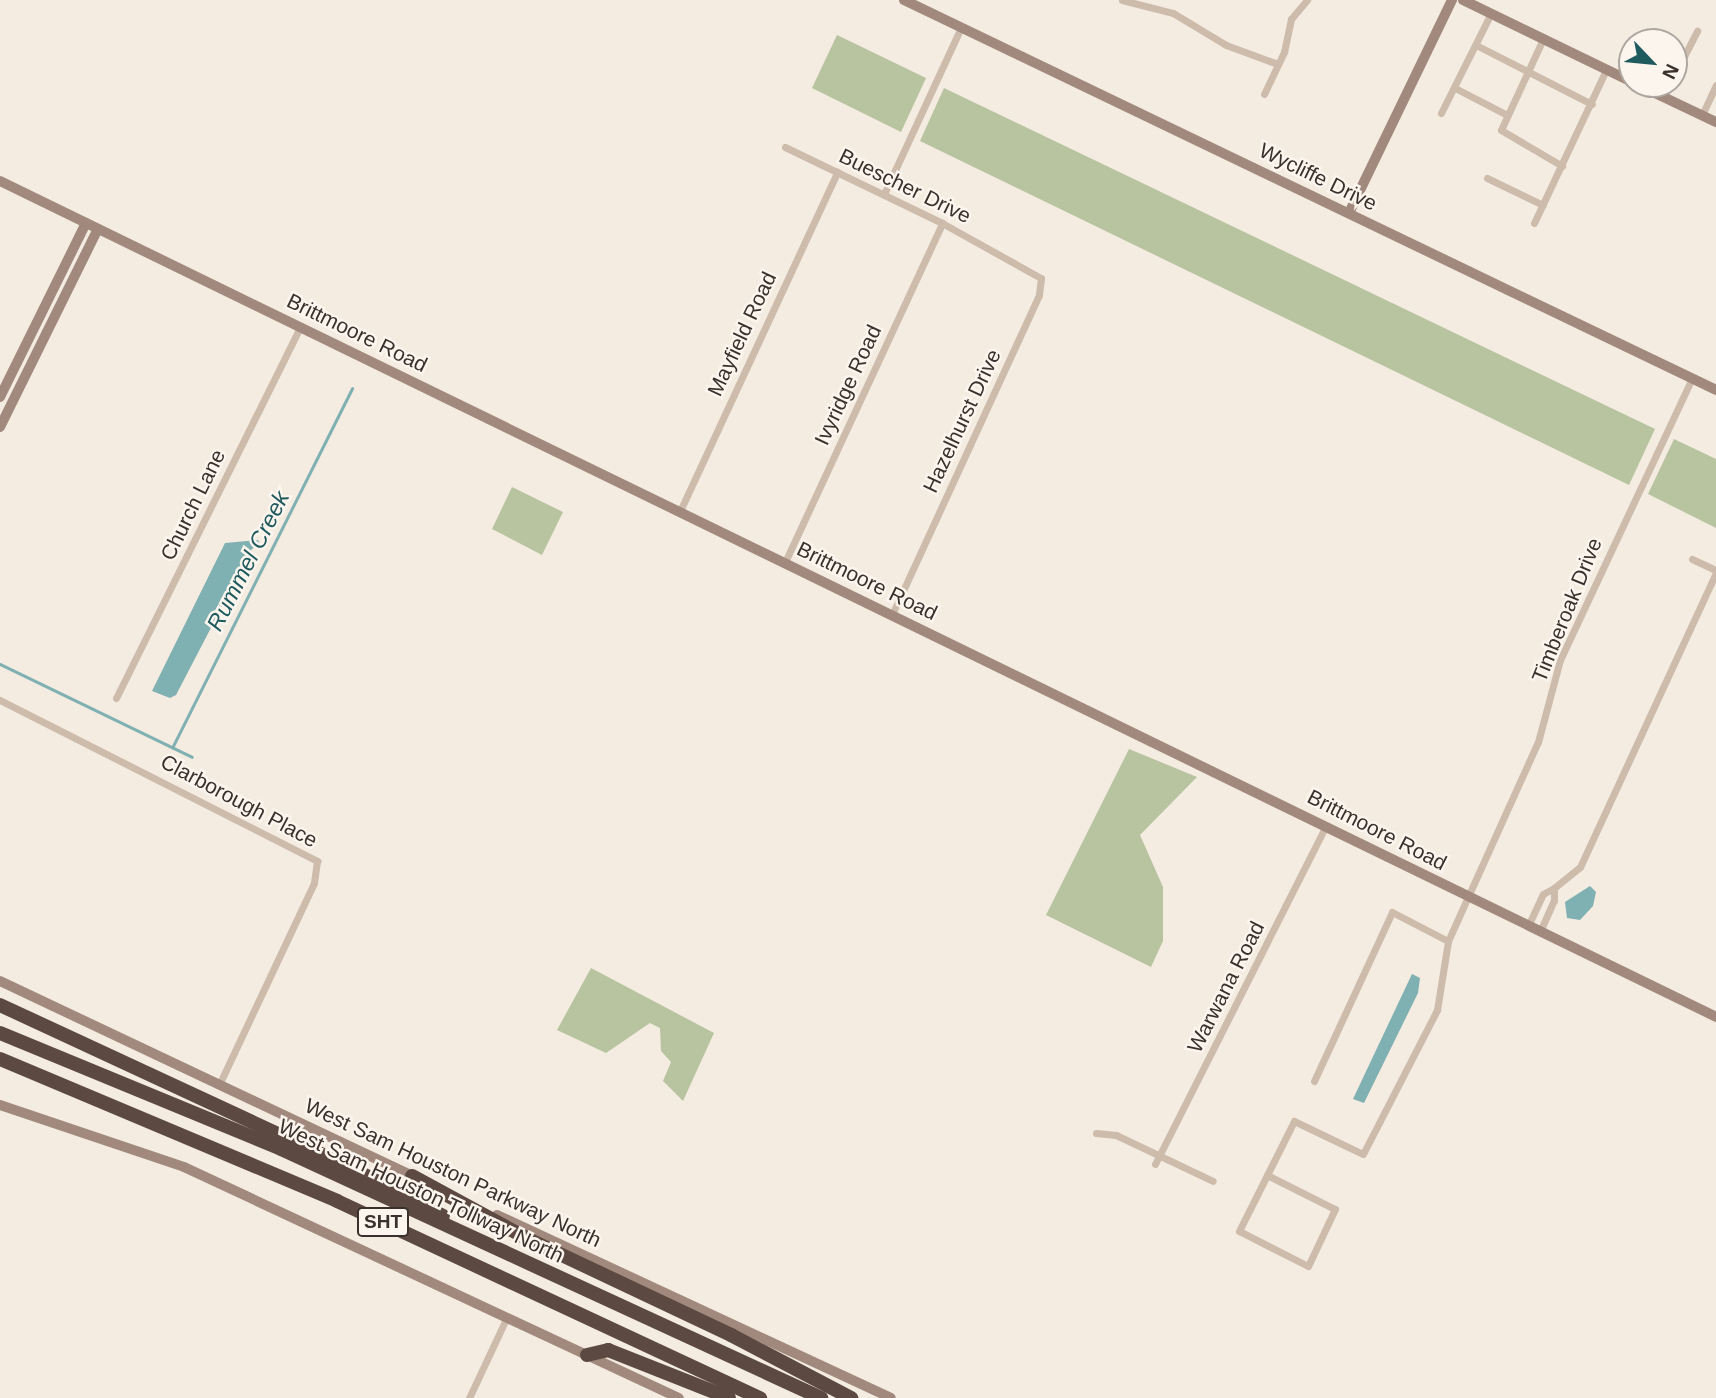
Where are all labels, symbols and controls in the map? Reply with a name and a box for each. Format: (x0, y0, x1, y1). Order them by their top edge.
north arrow (1618, 28, 1688, 98)
text: N (1658, 61, 1683, 82)
street label: Wycliffe Drive (1255, 138, 1381, 216)
street label: Buescher Drive (835, 143, 975, 229)
street label: Mayfield Road (702, 268, 782, 400)
street label: Brittmoore Road (283, 288, 431, 378)
street label: Ivyridge Road (809, 321, 887, 449)
street label: Hazelhurst Drive (918, 345, 1006, 497)
street label: Church Lane (155, 445, 231, 565)
water label: Rummel Creek (201, 486, 295, 636)
street label: Timberoak Drive (1527, 534, 1607, 686)
street label: Brittmoore Road (793, 536, 941, 626)
street label: Clarborough Place (156, 749, 322, 853)
street label: Brittmoore Road (1303, 784, 1451, 876)
street label: Warwana Road (1182, 917, 1270, 1057)
street label: West Sam Houston Parkway North (301, 1093, 605, 1253)
street label: West Sam Houston Tollway North (274, 1114, 568, 1268)
road number: SHT (357, 1206, 409, 1238)

